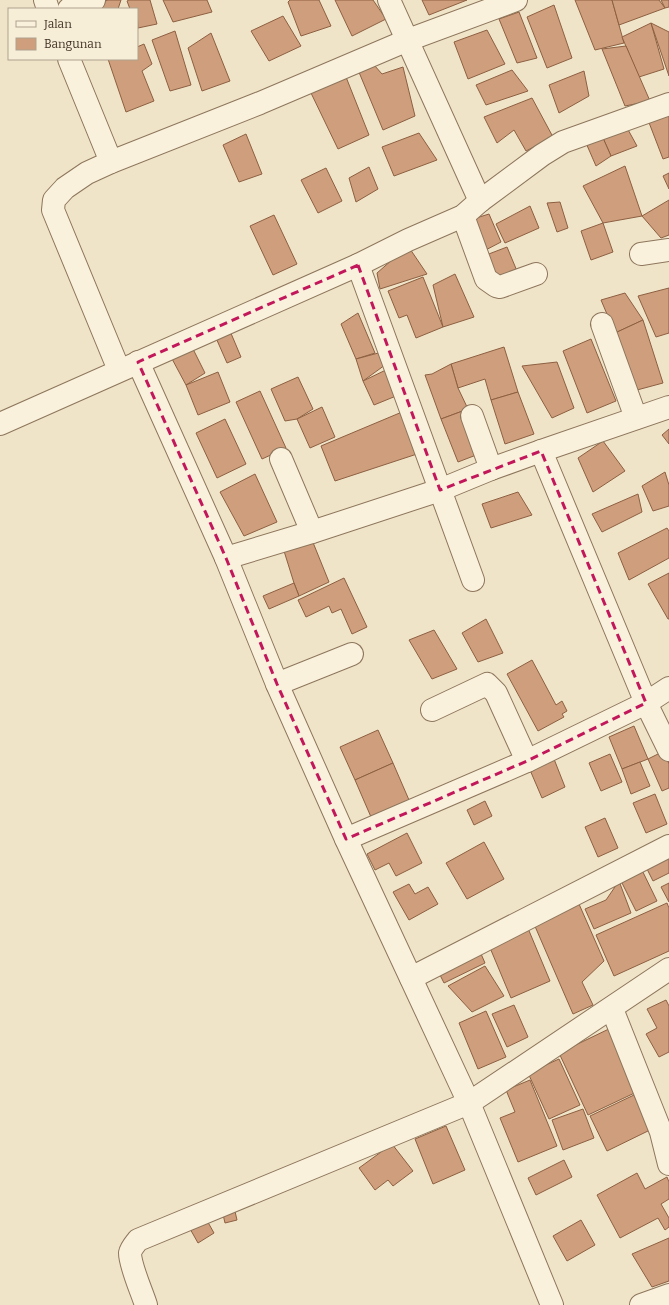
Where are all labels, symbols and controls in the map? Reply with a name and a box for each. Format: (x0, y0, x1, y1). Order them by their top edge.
legend (8, 8, 138, 60)
text: Jalan (43, 17, 72, 31)
text: Bangunan (44, 37, 102, 51)

